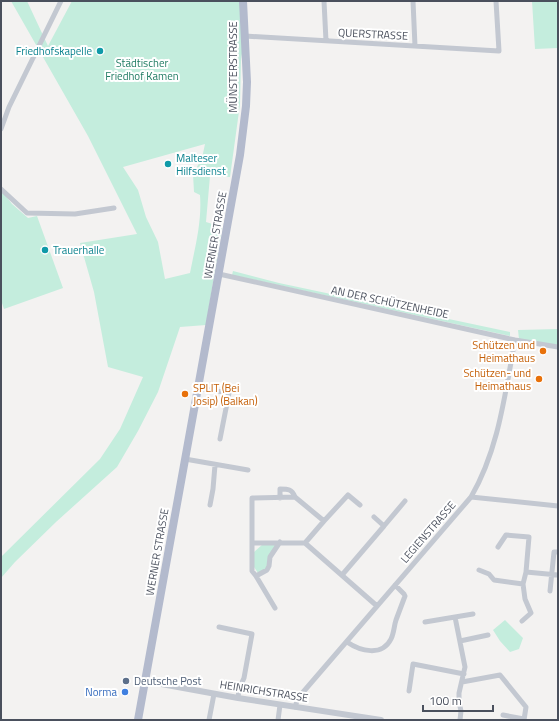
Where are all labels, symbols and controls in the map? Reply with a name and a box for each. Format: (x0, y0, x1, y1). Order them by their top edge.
street label: MÜNSTERSTRASSE (225, 21, 241, 113)
street label: QUERSTRASSE (338, 24, 408, 44)
place label: Friedhofskapelle (16, 43, 92, 59)
marker: Friedhofskapelle (95, 46, 105, 56)
park label: Städtischer Friedhof Kamen (105, 55, 179, 84)
place label: Malteser Hilfsdienst (176, 150, 226, 179)
marker: Malteser Hilfsdienst (163, 159, 173, 169)
street label: WERNER STRASSE (199, 190, 231, 280)
place label: Trauerhalle (53, 242, 105, 258)
marker: Trauerhalle (40, 245, 50, 255)
street label: AN DER SCHÜTZENHEIDE (330, 282, 450, 322)
place label: Schützen und Heimathaus (472, 337, 535, 366)
marker: Schützen und Heimathaus (538, 346, 548, 356)
place label: Schützen- und Heimathaus (463, 365, 531, 394)
marker: Schützen- und Heimathaus (534, 374, 544, 384)
place label: SPLIT (Bei Josip) (Balkan) (193, 380, 258, 409)
marker: SPLIT (Bei Josip) (Balkan) (180, 389, 190, 399)
street label: LEGIENSTRASSE (397, 498, 459, 566)
street label: WERNER STRASSE (141, 507, 173, 597)
place label: Deutsche Post (134, 673, 202, 689)
marker: Deutsche Post (121, 676, 131, 686)
street label: HEINRICHSTRASSE (219, 676, 309, 706)
place label: Norma (85, 684, 117, 700)
marker: Norma (120, 687, 130, 697)
scale bar (423, 687, 493, 713)
text: 100 m (429, 691, 462, 710)

